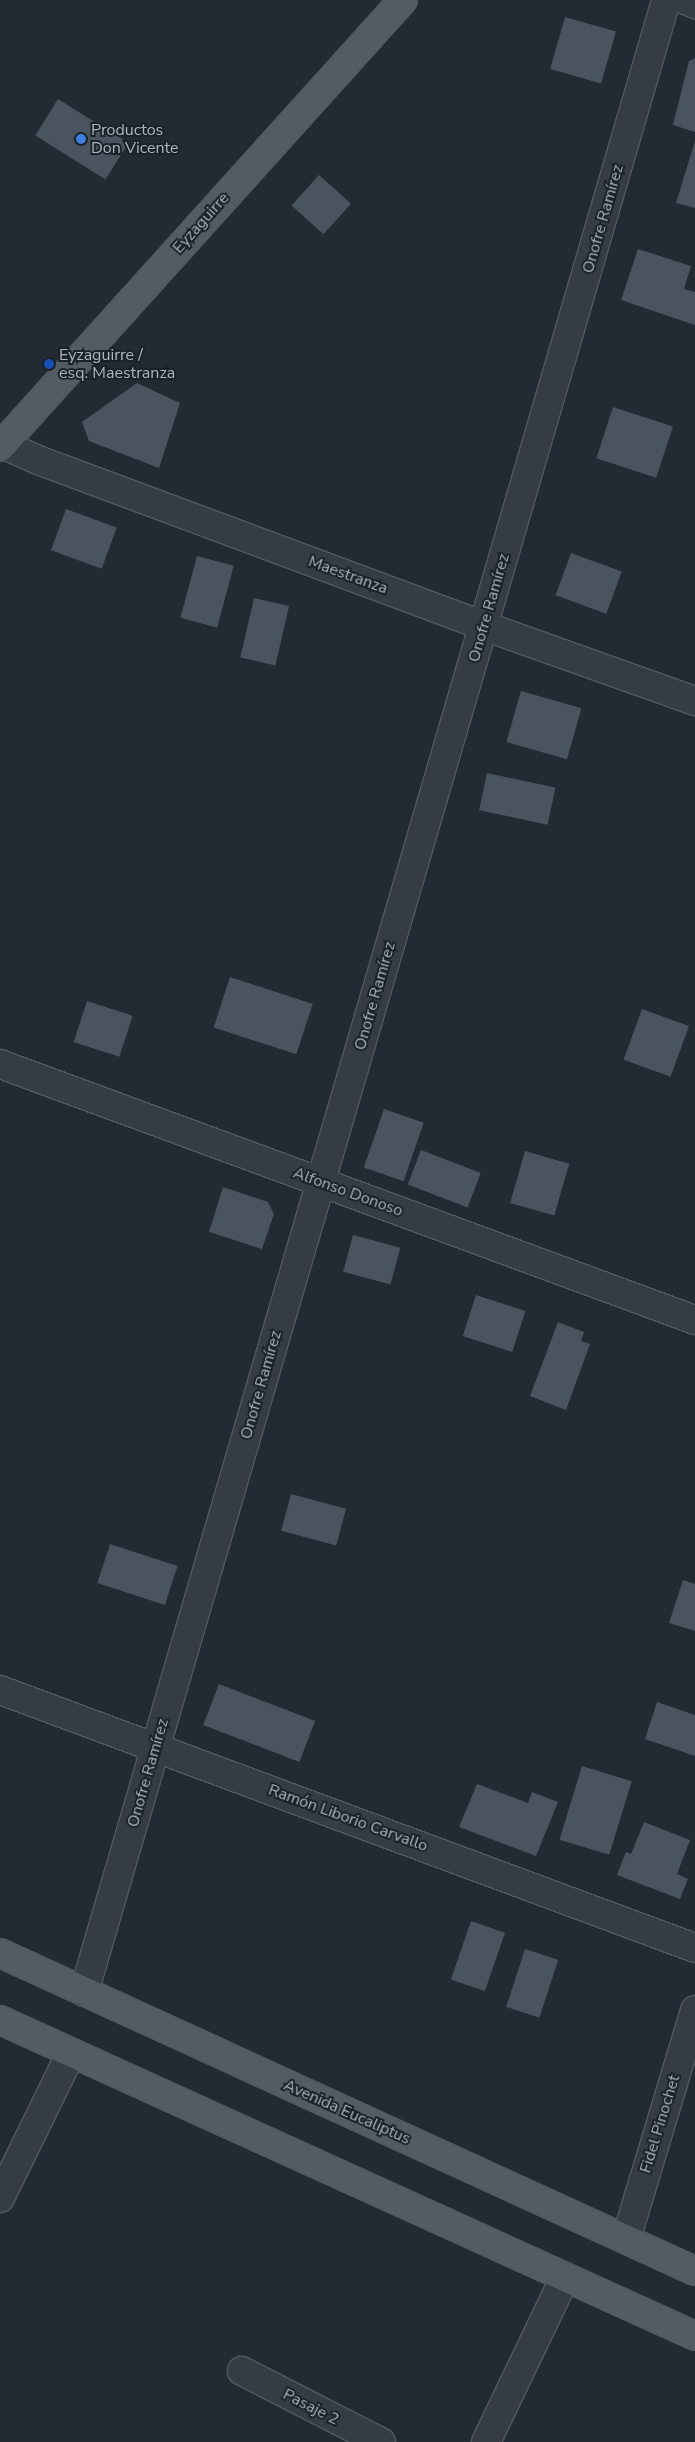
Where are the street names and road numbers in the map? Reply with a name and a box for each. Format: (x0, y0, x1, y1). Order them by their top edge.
street label: Onofre Ramírez (578, 163, 628, 275)
street label: Eyzaguirre (169, 189, 233, 257)
street label: Maestranza (306, 552, 390, 598)
street label: Onofre Ramírez (464, 552, 514, 664)
street label: Onofre Ramírez (350, 940, 400, 1052)
street label: Alfonso Donoso (290, 1163, 406, 1221)
street label: Onofre Ramírez (236, 1329, 286, 1441)
street label: Onofre Ramírez (123, 1717, 173, 1829)
street label: Ramón Liborio Carvallo (266, 1780, 430, 1856)
street label: Fidel Pinochet (636, 2073, 684, 2175)
street label: Avenida Eucaliptus (281, 2075, 413, 2149)
street label: Pasaje 2 (280, 2385, 342, 2429)

